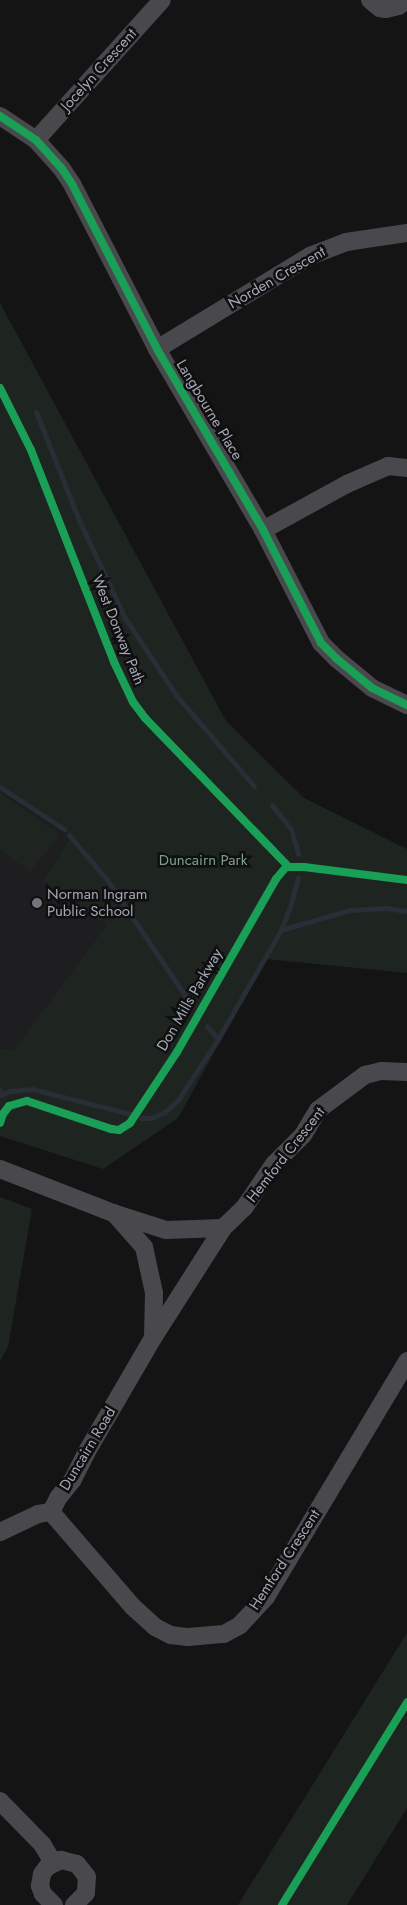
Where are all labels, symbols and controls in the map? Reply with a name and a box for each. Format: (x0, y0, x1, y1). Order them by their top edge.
street label: Jocelyn Crescent (57, 25, 141, 115)
street label: Norden Crescent (225, 243, 329, 313)
street label: Langbourne Place (172, 356, 246, 464)
street label: West Donway Path (88, 573, 148, 687)
park label: Duncairn Park (159, 852, 247, 870)
place label: Norman Ingram Public School (47, 885, 147, 920)
marker: Norman Ingram Public School (31, 897, 43, 909)
street label: Don Mills Parkway (153, 946, 227, 1054)
street label: Hemford Crescent (243, 1104, 329, 1206)
street label: Duncairn Road (56, 1404, 120, 1494)
street label: Hemford Crescent (246, 1506, 324, 1614)

